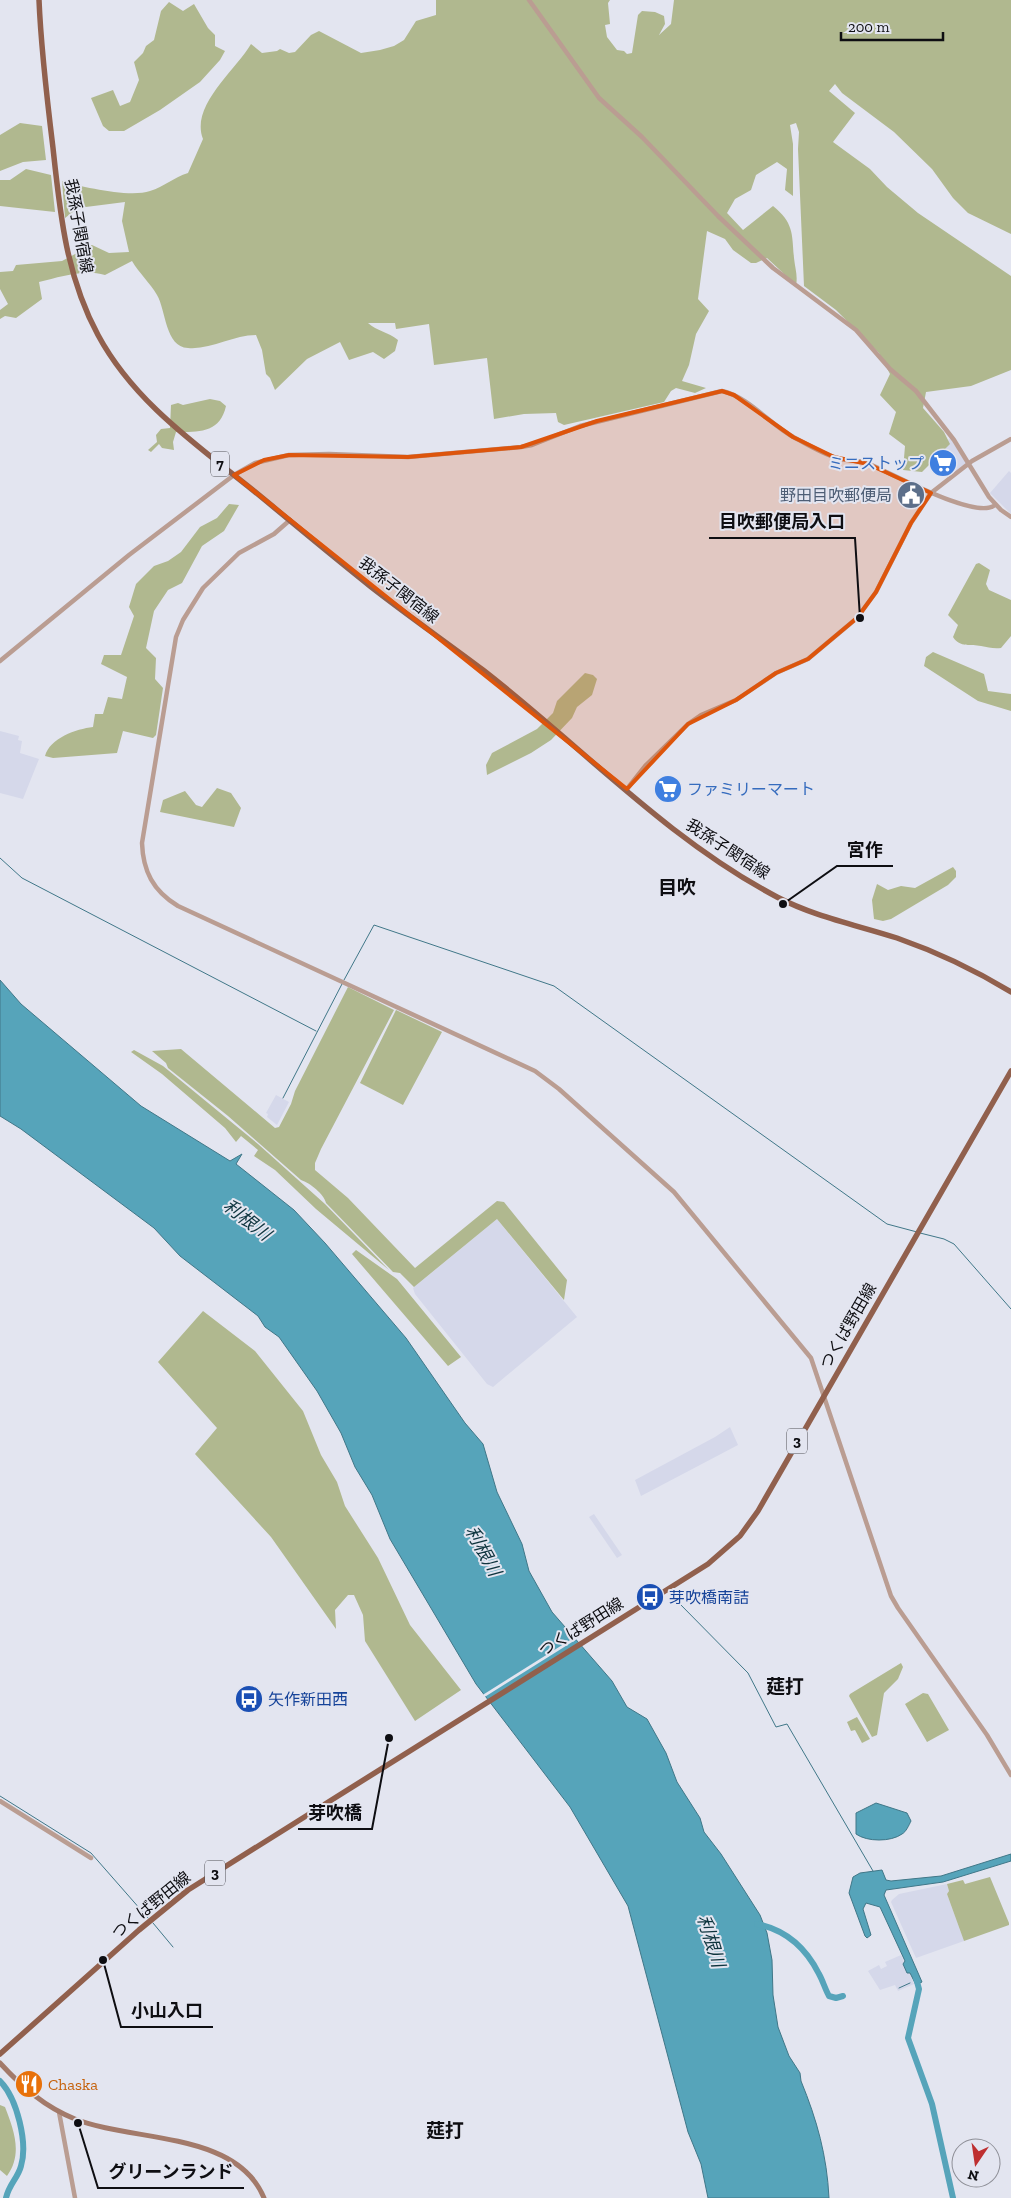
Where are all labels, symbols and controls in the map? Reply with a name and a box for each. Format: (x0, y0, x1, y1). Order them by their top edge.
scale bar (841, 10, 944, 42)
text: 200 m (848, 18, 889, 36)
street label: 我孫子関宿線 (61, 177, 97, 275)
supermarket icon: ミニストップ (928, 448, 958, 478)
road number: 7 (211, 452, 229, 476)
place label: ミニストップ (828, 454, 924, 473)
public building icon: 野田目吹郵便局 (896, 480, 926, 510)
place label: 野田目吹郵便局 (780, 486, 892, 505)
callout: 目吹郵便局入口 (709, 505, 855, 538)
text: 目吹郵便局入口 (719, 511, 845, 533)
street label: 我孫子関宿線 (355, 553, 443, 627)
supermarket icon: ファミリーマート (653, 774, 683, 804)
place label: ファミリーマート (687, 780, 815, 799)
street label: 我孫子関宿線 (683, 815, 773, 883)
callout: 宮作 (837, 833, 893, 866)
text: 宮作 (847, 839, 883, 861)
district label: 目吹 (658, 876, 696, 899)
water label: 利根川 (219, 1195, 277, 1247)
street label: つくば野田線 (816, 1280, 880, 1372)
road number: 3 (787, 1428, 807, 1454)
water label: 利根川 (460, 1522, 507, 1582)
bus stop icon: 芽吹橋南詰 (635, 1582, 665, 1612)
place label: 芽吹橋南詰 (669, 1588, 749, 1607)
street label: つくば野田線 (535, 1594, 627, 1660)
district label: 莚打 (766, 1675, 804, 1698)
bus stop icon: 矢作新田西 (234, 1684, 264, 1714)
place label: 矢作新田西 (268, 1690, 348, 1709)
callout: 芽吹橋 (298, 1796, 372, 1829)
text: 芽吹橋 (308, 1802, 362, 1824)
road number: 3 (205, 1860, 225, 1886)
street label: つくば野田線 (108, 1867, 194, 1943)
water label: 利根川 (693, 1912, 730, 1972)
callout: 小山入口 (121, 1994, 213, 2027)
text: 小山入口 (131, 2000, 203, 2022)
restaurant icon: Chaska (14, 2069, 44, 2099)
place label: Chaska (48, 2075, 98, 2094)
district label: 莚打 (426, 2119, 464, 2142)
north arrow (951, 2138, 1001, 2188)
callout: グリーンランド (98, 2155, 244, 2188)
text: グリーンランド (108, 2161, 234, 2183)
text: N (966, 2166, 980, 2185)

